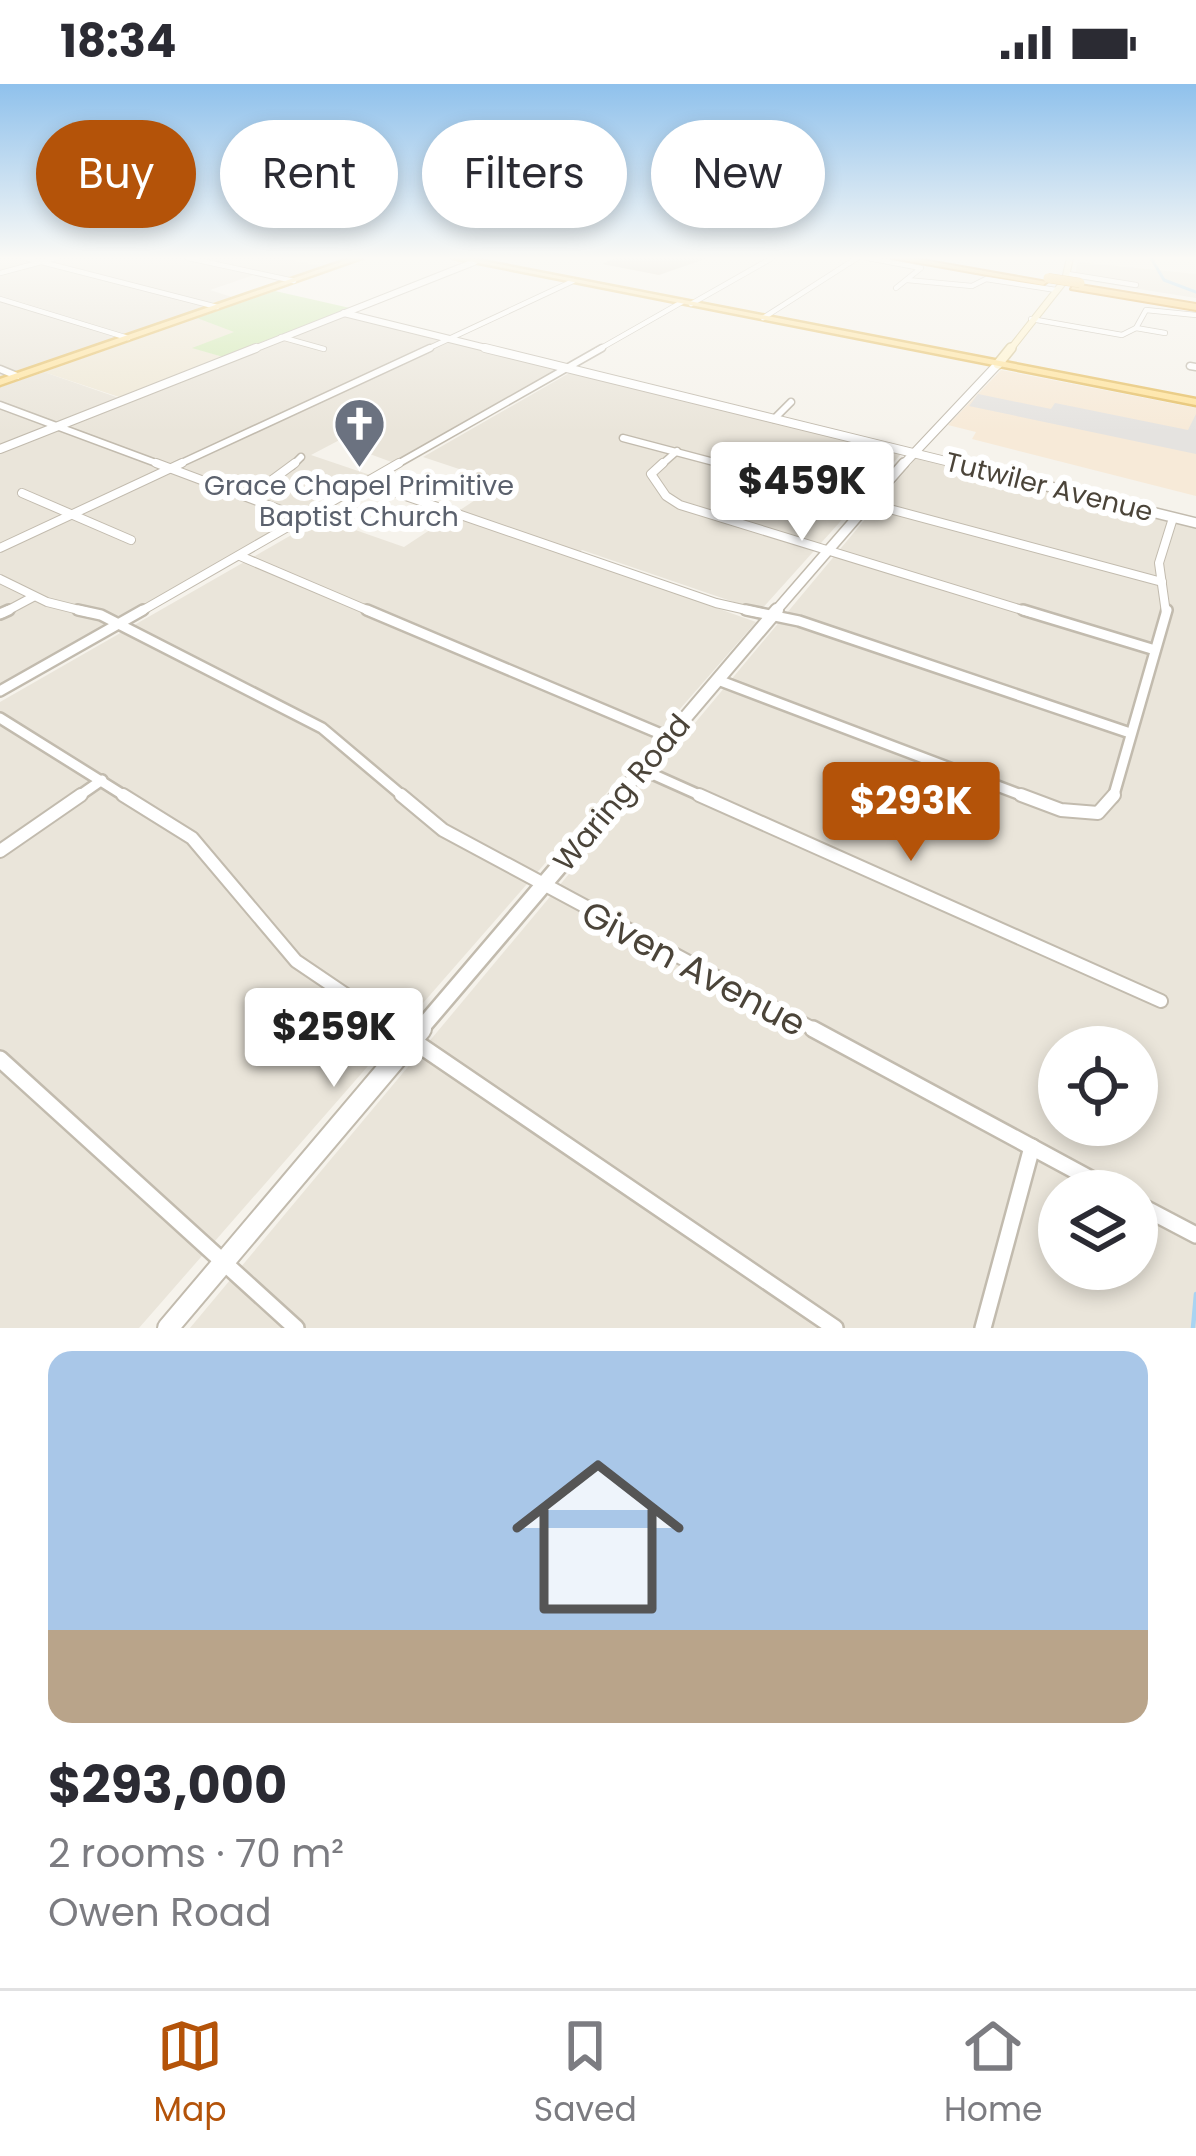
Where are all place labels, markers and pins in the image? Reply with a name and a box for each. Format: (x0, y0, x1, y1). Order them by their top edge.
church icon: Grace Chapel Primitive Baptist Church (331, 395, 387, 469)
pin: $459K (718, 442, 886, 544)
place label: Grace Chapel Primitive Baptist Church (204, 467, 514, 535)
pin: $293K (827, 762, 995, 864)
pin: $259K (250, 988, 418, 1090)

